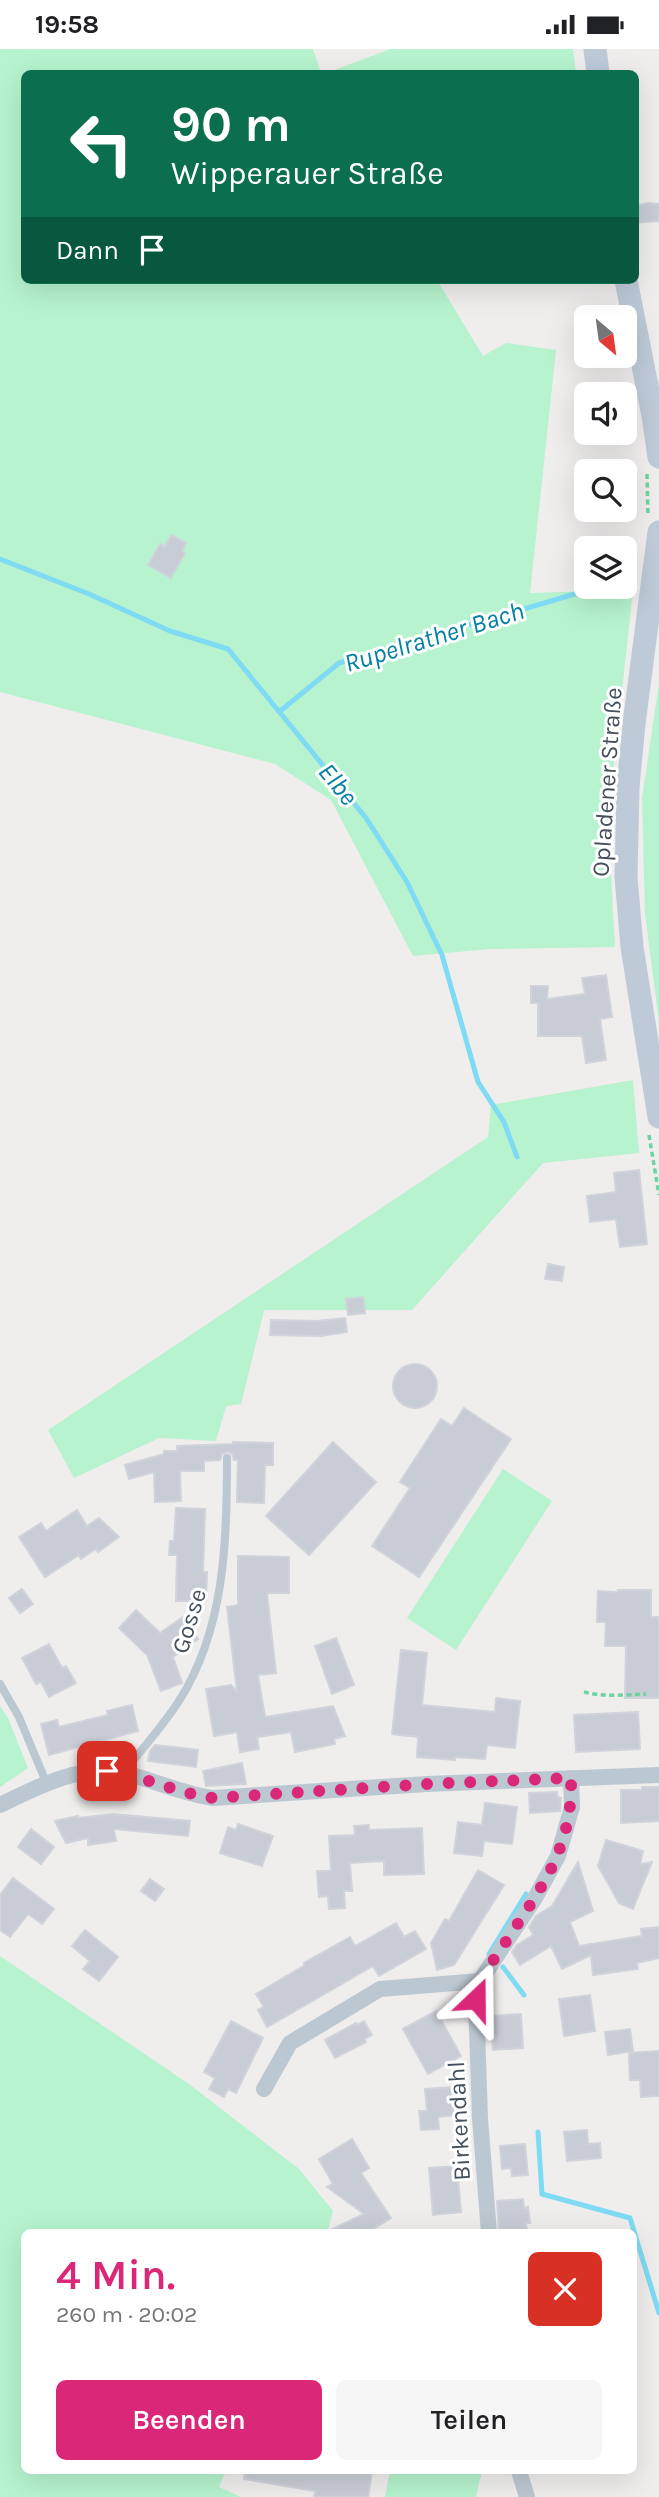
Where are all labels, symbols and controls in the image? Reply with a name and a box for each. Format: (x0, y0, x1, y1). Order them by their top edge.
text: 19:58 (35, 9, 99, 40)
text: 90 m (171, 96, 291, 153)
icon: left (56, 98, 147, 189)
text: Wipperauer Straße (171, 155, 444, 192)
icon: arrive (133, 231, 171, 269)
text: Dann (56, 235, 119, 266)
north arrow (574, 305, 637, 367)
map controls (574, 305, 637, 599)
button: sound (574, 382, 637, 445)
button: search (574, 459, 637, 522)
button: layers (574, 536, 637, 599)
water label: Rupelrather Bach (340, 595, 528, 679)
street label: Opladener Straße (586, 686, 628, 878)
water label: Elbe (312, 757, 364, 811)
street label: Gosse (166, 1585, 212, 1657)
pin (77, 1741, 137, 1801)
icon: arrive (88, 1752, 126, 1790)
position arrow (439, 1962, 513, 2036)
street label: Birkendahl (442, 2060, 476, 2182)
text: 4 Min. (56, 2250, 175, 2300)
button: close (528, 2252, 602, 2326)
text: 260 m · 20:02 (56, 2301, 197, 2328)
button: Beenden (56, 2380, 322, 2460)
button: Teilen (336, 2380, 602, 2460)

